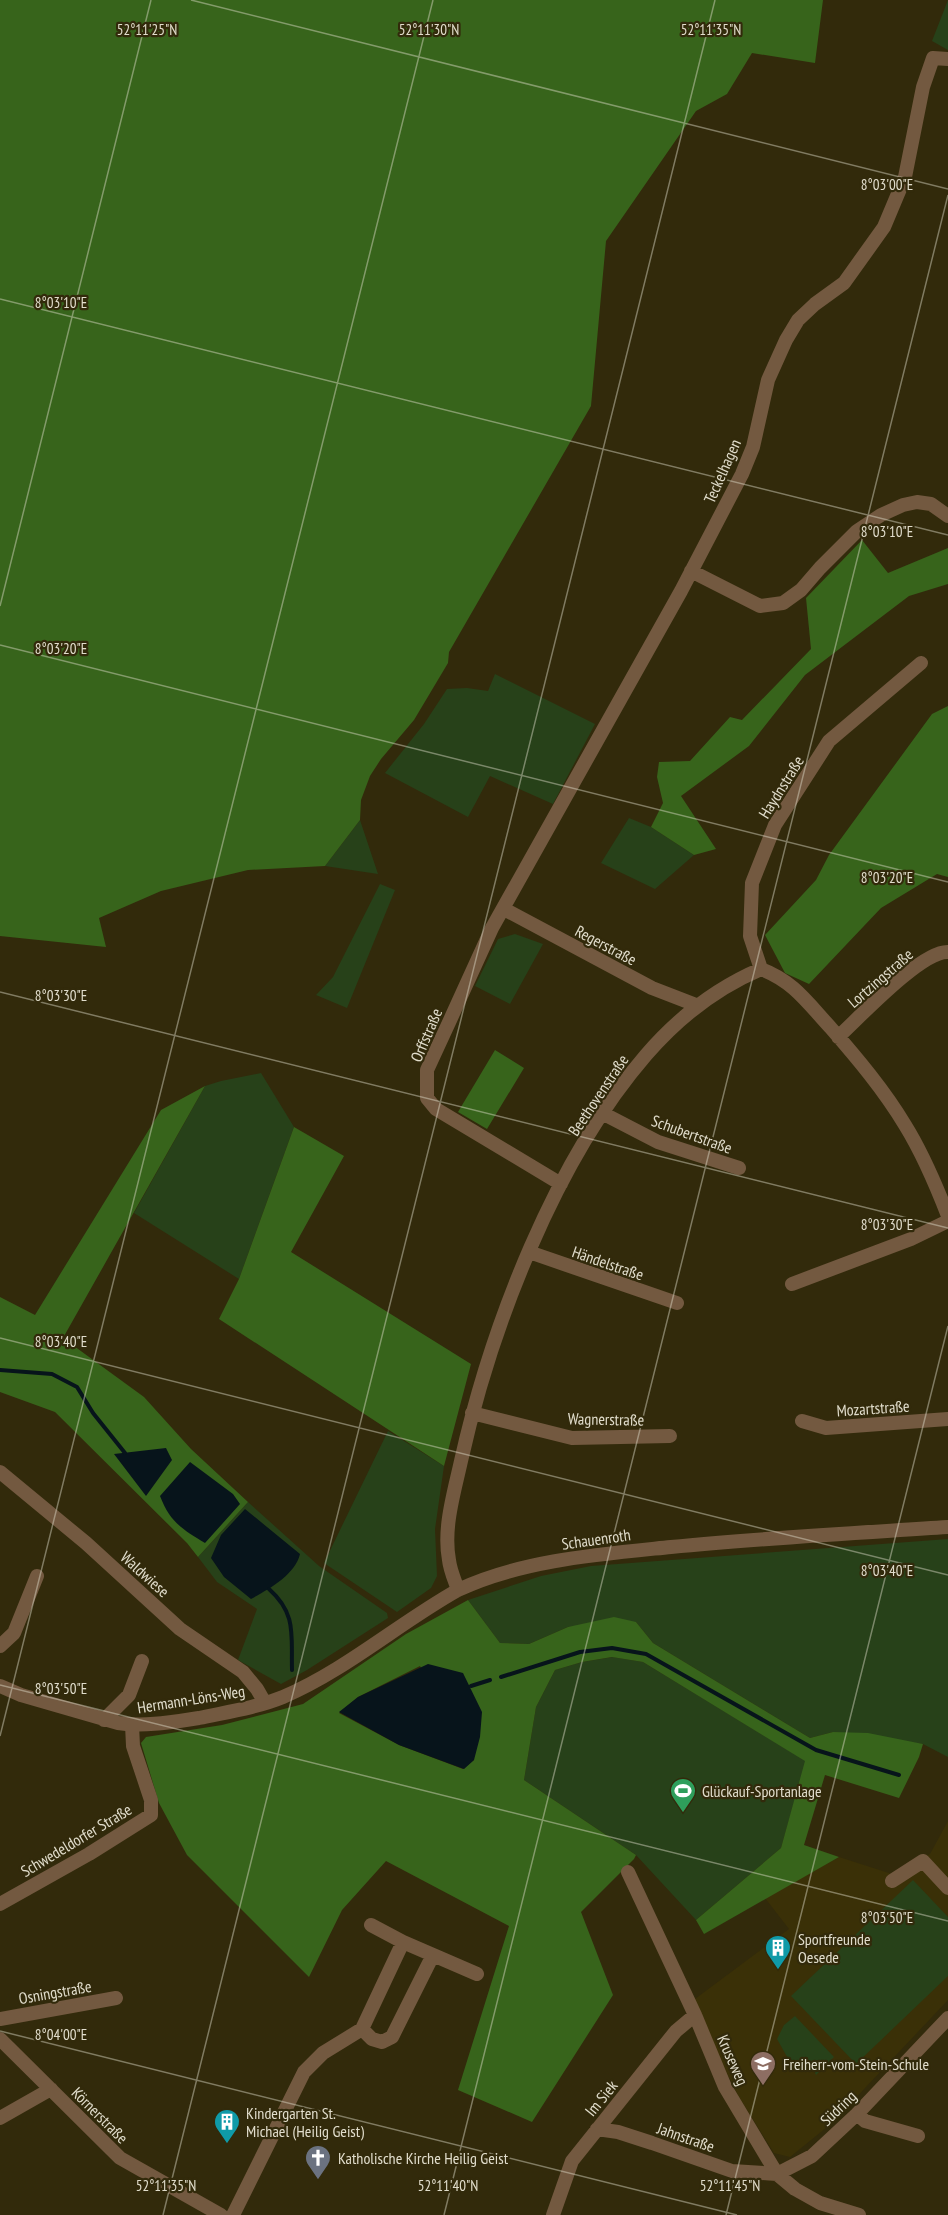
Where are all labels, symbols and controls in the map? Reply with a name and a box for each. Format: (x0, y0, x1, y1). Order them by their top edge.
text: 52°11'25"N (117, 20, 177, 39)
text: 52°11'30"N (399, 20, 459, 39)
text: 52°11'35"N (681, 20, 741, 39)
text: 8°03'00"E (861, 175, 913, 194)
text: 8°03'10"E (35, 293, 87, 312)
street label: Teckelhagen (699, 436, 745, 506)
text: 8°03'10"E (861, 522, 913, 541)
text: 8°03'20"E (35, 639, 87, 658)
street label: Haydnstraße (754, 752, 808, 822)
text: 8°03'20"E (861, 868, 913, 887)
street label: Regerstraße (572, 921, 640, 969)
street label: Lortzingstraße (843, 944, 917, 1012)
text: 8°03'30"E (35, 986, 87, 1005)
street label: Orffstraße (406, 1005, 446, 1065)
street label: Beethovenstraße (564, 1051, 632, 1139)
street label: Schubertstraße (649, 1110, 735, 1158)
text: 8°03'30"E (861, 1215, 913, 1234)
street label: Händelstraße (570, 1241, 646, 1285)
text: 8°03'40"E (35, 1332, 87, 1351)
street label: Mozartstraße (836, 1395, 910, 1421)
street label: Wagnerstraße (568, 1408, 644, 1430)
street label: Schauenroth (560, 1524, 632, 1554)
street label: Waldwiese (116, 1547, 174, 1601)
text: 8°03'40"E (861, 1561, 913, 1580)
text: 8°03'50"E (35, 1679, 87, 1698)
street label: Hermann-Löns-Weg (136, 1681, 246, 1717)
sports icon: Glückauf-Sportanlage (668, 1776, 698, 1814)
place label: Glückauf-Sportanlage (702, 1781, 822, 1801)
street label: Schwedeldorfer Straße (17, 1799, 135, 1881)
text: 8°03'50"E (861, 1908, 913, 1927)
place label: Sportfreunde Oesede (798, 1929, 871, 1967)
building icon: Sportfreunde Oesede (763, 1933, 793, 1971)
street label: Osningstraße (17, 1976, 93, 2008)
text: 8°04'00"E (35, 2025, 87, 2044)
street label: Kruseweg (713, 2032, 753, 2088)
school or university icon: Freiherr-vom-Stein-Schule (748, 2049, 778, 2087)
place label: Freiherr-vom-Stein-Schule (783, 2054, 929, 2074)
street label: Im Siek (580, 2075, 622, 2120)
street label: Körnerstraße (68, 2083, 132, 2147)
street label: Südring (816, 2086, 860, 2130)
place label: Kindergarten St. Michael (Heilig Geist) (246, 2103, 364, 2141)
building icon: Kindergarten St. Michael (Heilig Geist) (212, 2107, 242, 2145)
street label: Jahnstraße (654, 2118, 717, 2156)
church icon: Katholische Kirche Heilig Geist (303, 2143, 333, 2181)
place label: Katholische Kirche Heilig Geist (338, 2148, 509, 2168)
text: 52°11'35"N (136, 2176, 196, 2195)
text: 52°11'40"N (418, 2176, 478, 2195)
text: 52°11'45"N (700, 2176, 760, 2195)

